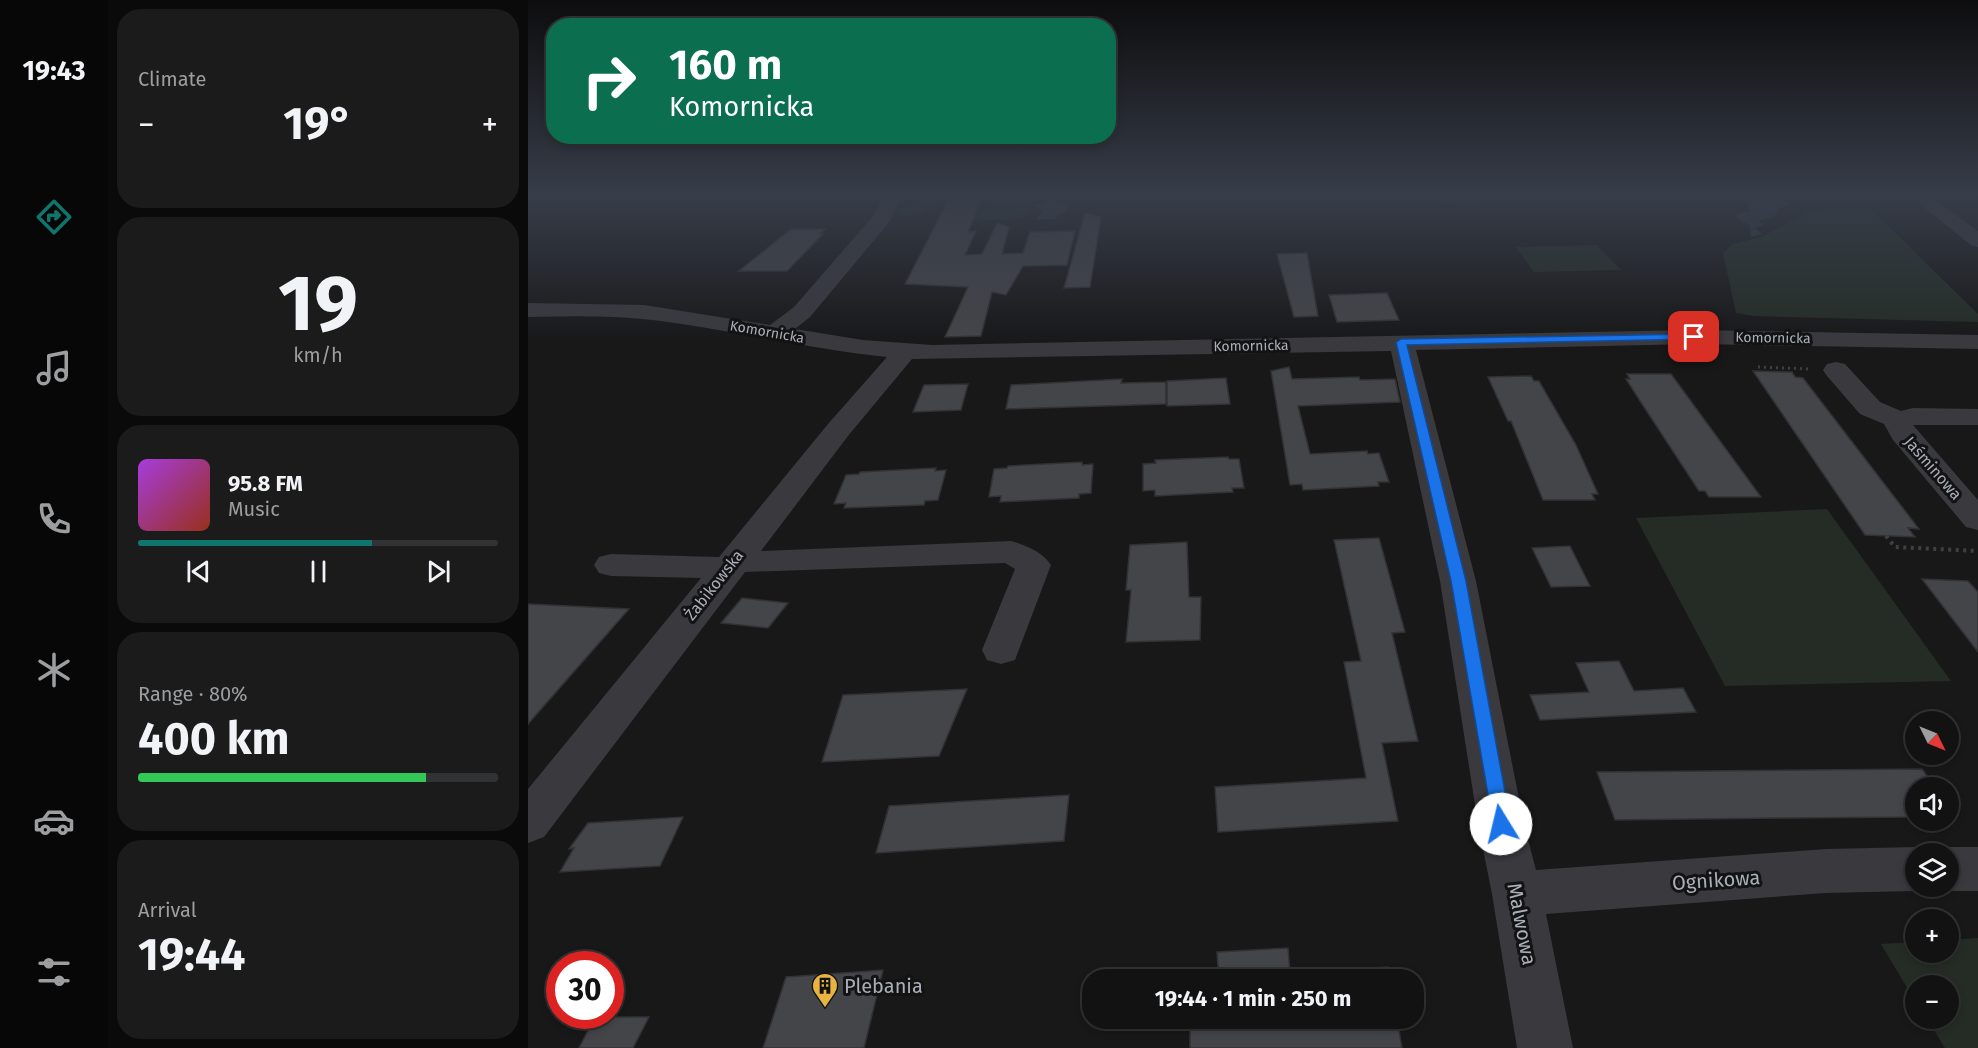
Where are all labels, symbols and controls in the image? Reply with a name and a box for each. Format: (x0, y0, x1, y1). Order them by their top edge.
text: 160 m (669, 40, 782, 90)
icon: right (570, 42, 648, 120)
text: 19:43 (23, 55, 85, 87)
text: Climate (138, 67, 206, 91)
text: Komornicka (669, 91, 814, 123)
text: 19° (283, 97, 353, 151)
text: − (138, 105, 155, 145)
text: + (482, 105, 498, 145)
icon: directions (33, 196, 75, 238)
text: 19 (278, 257, 358, 351)
pin (1668, 311, 1719, 362)
street label: Komornicka (728, 317, 806, 347)
icon: arrive (1677, 320, 1710, 353)
street label: Komornicka (1735, 329, 1811, 347)
street label: Komornicka (1213, 337, 1289, 355)
text: km/h (293, 343, 343, 367)
icon: music (33, 347, 75, 389)
street label: Jaśminowa (1900, 432, 1966, 504)
text: 95.8 FM (228, 470, 303, 497)
text: Music (228, 497, 280, 521)
icon: phone (33, 498, 75, 540)
street label: Żabikowska (680, 546, 747, 624)
icon: previous (182, 555, 215, 588)
icon: pause (302, 555, 335, 588)
icon: next (422, 555, 455, 588)
icon: climate (33, 649, 75, 691)
text: Range · 80% (138, 682, 248, 706)
north arrow (1905, 711, 1959, 765)
map controls (1905, 711, 1959, 1029)
text: 400 km (138, 712, 290, 766)
button: sound (1905, 777, 1959, 831)
position arrow (1469, 792, 1533, 856)
icon: car (33, 800, 75, 842)
button: layers (1905, 843, 1959, 897)
street label: Ognikowa (1671, 865, 1761, 895)
street label: Malwowa (1502, 881, 1542, 967)
text: Arrival (138, 898, 197, 922)
button: + (1905, 909, 1959, 963)
text: 19:44 (138, 928, 246, 982)
icon: filters (33, 951, 75, 993)
speed limit sign: 30 (546, 951, 624, 1029)
building icon: Plebania (810, 971, 840, 1009)
place label: Plebania (844, 974, 923, 998)
button: − (1905, 975, 1959, 1029)
text: 19:44 · 1 min · 250 m (1155, 985, 1351, 1012)

